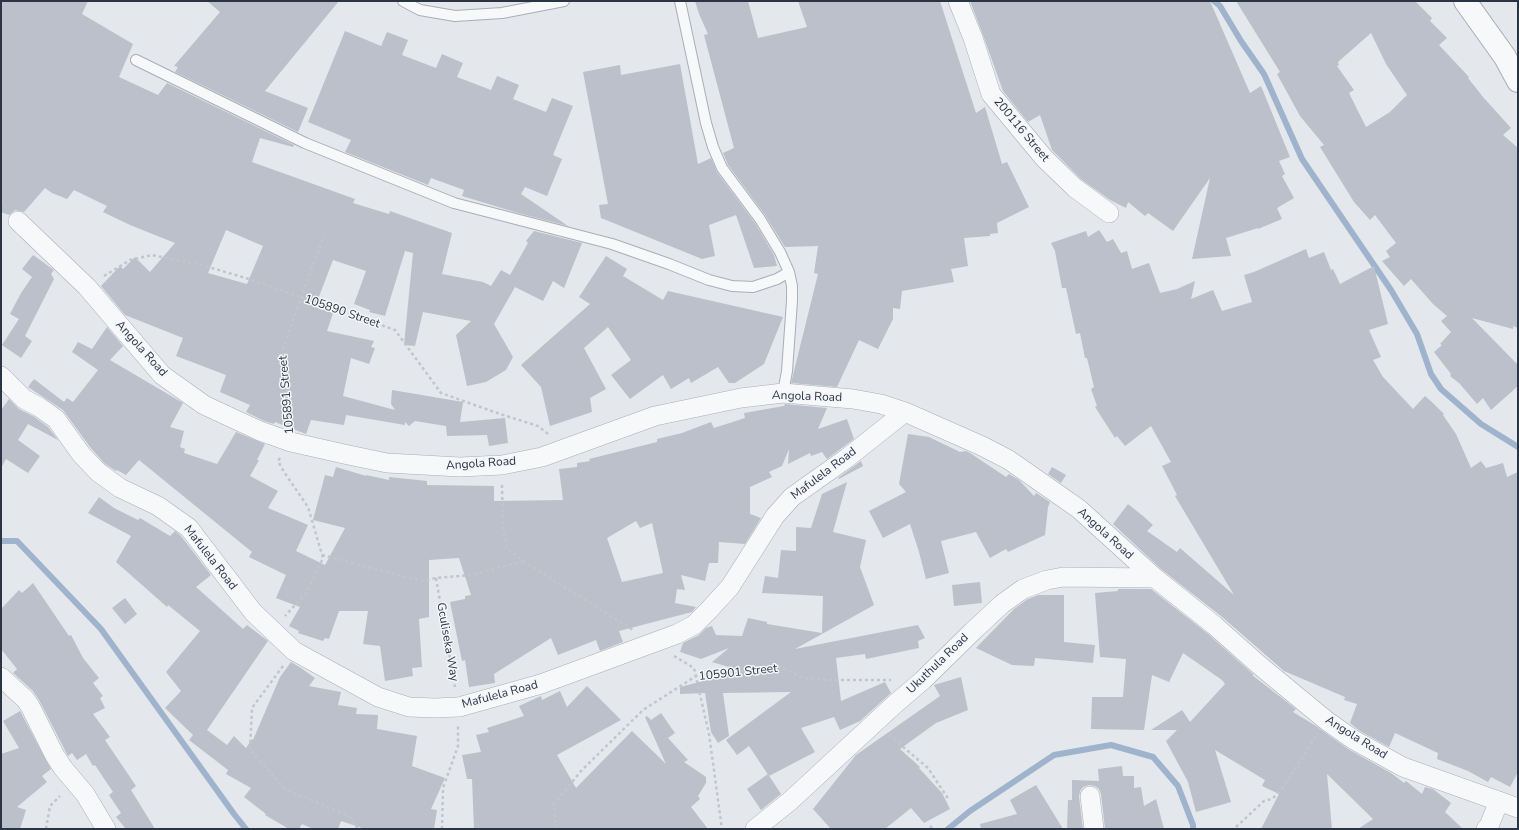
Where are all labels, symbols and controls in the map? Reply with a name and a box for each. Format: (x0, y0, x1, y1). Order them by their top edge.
street label: 200116 Street (990, 95, 1052, 165)
street label: 105890 Street (302, 292, 382, 332)
street label: Angola Road (112, 318, 170, 380)
street label: 105891 Street (276, 355, 298, 435)
street label: Angola Road (772, 389, 842, 405)
street label: Mafulela Road (788, 445, 860, 503)
street label: Angola Road (445, 454, 517, 474)
street label: Angola Road (1074, 505, 1136, 563)
street label: Mafulela Road (180, 523, 240, 593)
street label: Gculiseka Way (433, 601, 461, 683)
street label: Ukuthula Road (904, 631, 972, 697)
street label: 105901 Street (698, 662, 778, 684)
street label: Mafulela Road (460, 678, 540, 712)
street label: Angola Road (1322, 713, 1390, 763)

